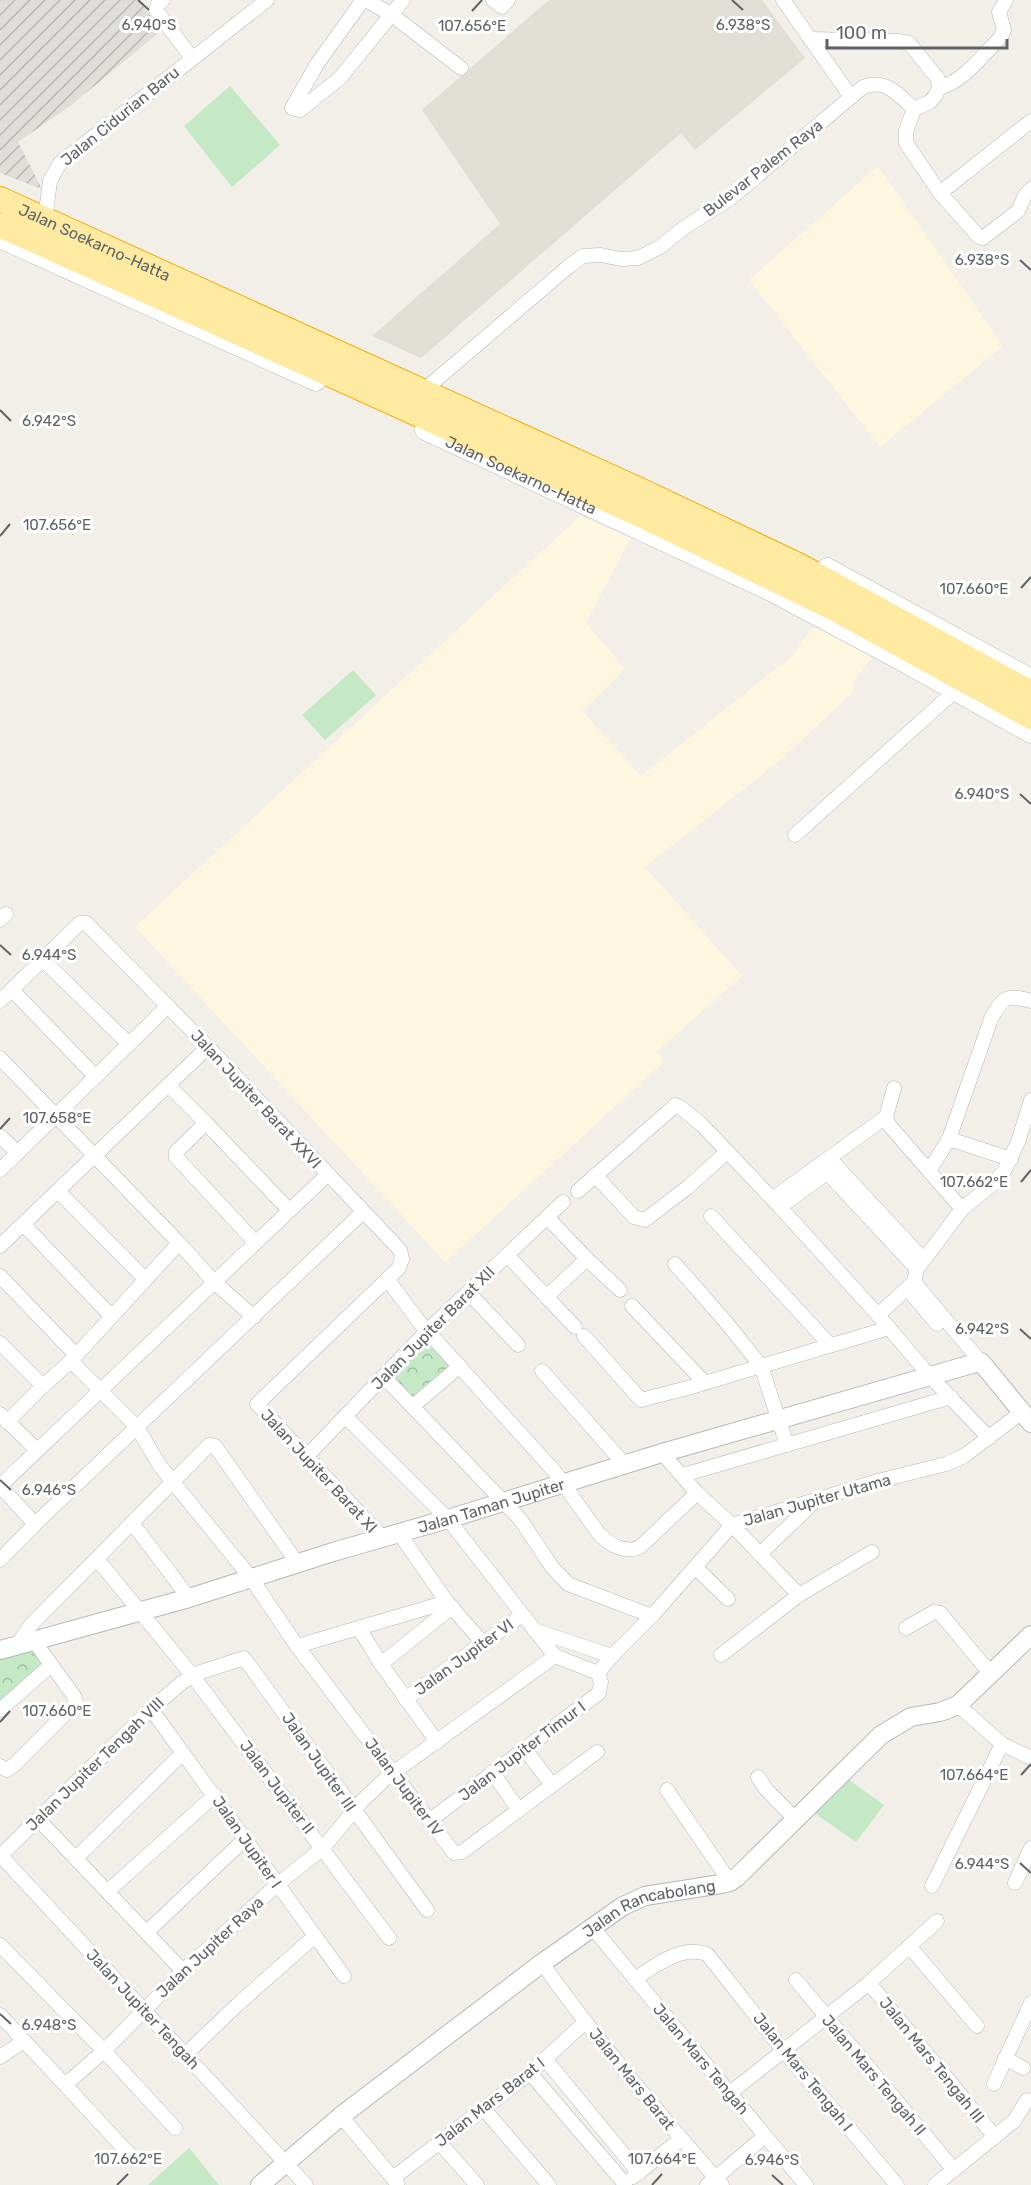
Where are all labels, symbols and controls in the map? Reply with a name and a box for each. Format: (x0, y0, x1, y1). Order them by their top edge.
scale bar (827, 12, 1007, 50)
text: 6.940°S (122, 16, 176, 34)
text: 6.938°S (716, 16, 770, 34)
text: 107.656°E (438, 17, 506, 35)
text: 100 m (836, 22, 887, 44)
street label: Jalan Cidurian Baru (57, 62, 183, 170)
street label: Bulevar Palem Raya (699, 115, 827, 221)
street label: Jalan Soekarno-Hatta (16, 199, 173, 285)
text: 6.938°S (955, 251, 1009, 269)
text: 6.942°S (22, 412, 76, 430)
street label: Jalan Soekarno-Hatta (443, 431, 600, 518)
text: 107.656°E (23, 516, 91, 534)
text: 107.660°E (940, 580, 1008, 598)
text: 6.940°S (955, 785, 1009, 803)
text: 6.944°S (22, 946, 76, 964)
street label: Jalan Jupiter Barat XXVI (187, 1026, 325, 1172)
text: 107.658°E (23, 1109, 91, 1127)
text: 107.662°E (940, 1173, 1008, 1191)
street label: Jalan Jupiter Barat XII (367, 1262, 499, 1394)
text: 6.942°S (955, 1320, 1009, 1338)
street label: Jalan Jupiter Barat XI (257, 1405, 381, 1537)
street label: Jalan Jupiter Utama (741, 1470, 893, 1530)
street label: Jalan Taman Jupiter (415, 1474, 567, 1537)
text: 6.946°S (22, 1481, 76, 1499)
street label: Jalan Jupiter VI (411, 1615, 517, 1699)
street label: Jalan Jupiter Tengah VIII (22, 1693, 168, 1835)
street label: Jalan Jupiter Timur I (455, 1697, 589, 1805)
text: 107.660°E (23, 1702, 91, 1720)
street label: Jalan Jupiter III (278, 1709, 360, 1815)
street label: Jalan Jupiter IV (361, 1734, 447, 1840)
street label: Jalan Jupiter II (236, 1736, 318, 1838)
text: 107.664°E (940, 1766, 1008, 1784)
street label: Jalan Jupiter I (208, 1792, 286, 1892)
text: 6.944°S (955, 1855, 1009, 1873)
street label: Jalan Rancabolang (579, 1876, 717, 1941)
street label: Jalan Jupiter Raya (152, 1892, 268, 2002)
street label: Jalan Jupiter Tengah (82, 1945, 204, 2073)
street label: Jalan Mars Tengah III (875, 1993, 989, 2127)
street label: Jalan Mars Tengah (649, 2000, 753, 2118)
street label: Jalan Mars Tengah I (749, 2009, 857, 2135)
street label: Jalan Mars Tengah II (818, 2011, 930, 2139)
text: 6.948°S (22, 2016, 76, 2034)
street label: Jalan Mars Barat (585, 2024, 679, 2134)
street label: Jalan Mars Barat I (431, 2053, 549, 2151)
text: 107.662°E (94, 2150, 162, 2168)
text: 107.664°E (628, 2150, 696, 2168)
text: 6.946°S (745, 2151, 799, 2169)

